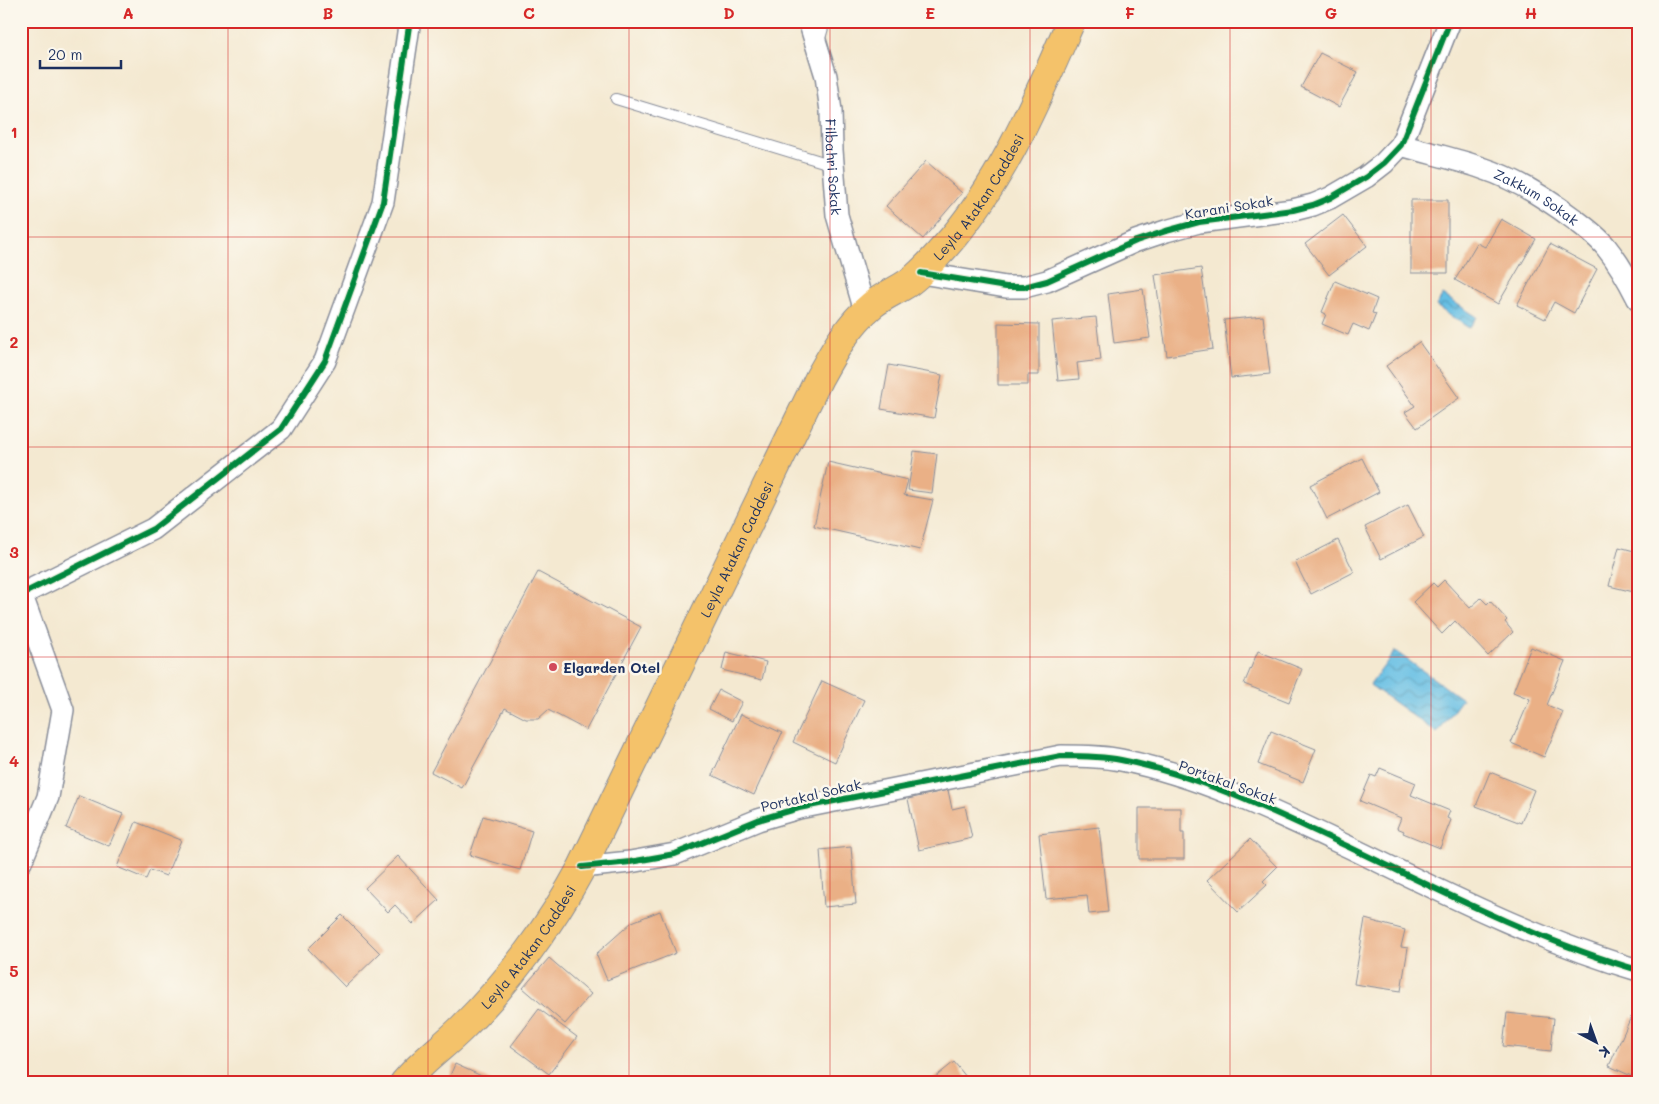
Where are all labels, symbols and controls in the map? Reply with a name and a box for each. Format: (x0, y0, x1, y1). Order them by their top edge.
text: A (122, 2, 134, 23)
text: B (323, 2, 333, 23)
text: C (523, 2, 535, 23)
text: D (723, 2, 735, 23)
text: E (925, 2, 935, 23)
text: F (1125, 2, 1135, 23)
text: G (1325, 2, 1337, 23)
text: H (1525, 2, 1537, 23)
scale bar (40, 38, 121, 70)
text: 20 m (48, 44, 82, 64)
street label: Filbahri Sokak (822, 118, 846, 216)
text: 1 (10, 121, 18, 142)
street label: Leyla Atakan Caddesi (928, 130, 1028, 264)
street label: Zakkum Sokak (1491, 164, 1583, 229)
street label: Karani Sokak (1183, 191, 1275, 223)
text: 2 (10, 331, 19, 352)
street label: Leyla Atakan Caddesi (695, 478, 777, 620)
text: 3 (9, 541, 19, 562)
place label: Elgarden Otel (563, 658, 660, 677)
marker: Elgarden Otel (547, 661, 559, 673)
text: 4 (9, 750, 19, 771)
street label: Portakal Sokak (1176, 756, 1280, 808)
street label: Portakal Sokak (759, 774, 863, 816)
street label: Leyla Atakan Caddesi (476, 881, 580, 1013)
text: 5 (9, 960, 19, 981)
north arrow (1572, 1016, 1622, 1066)
text: K (1595, 1042, 1615, 1062)

